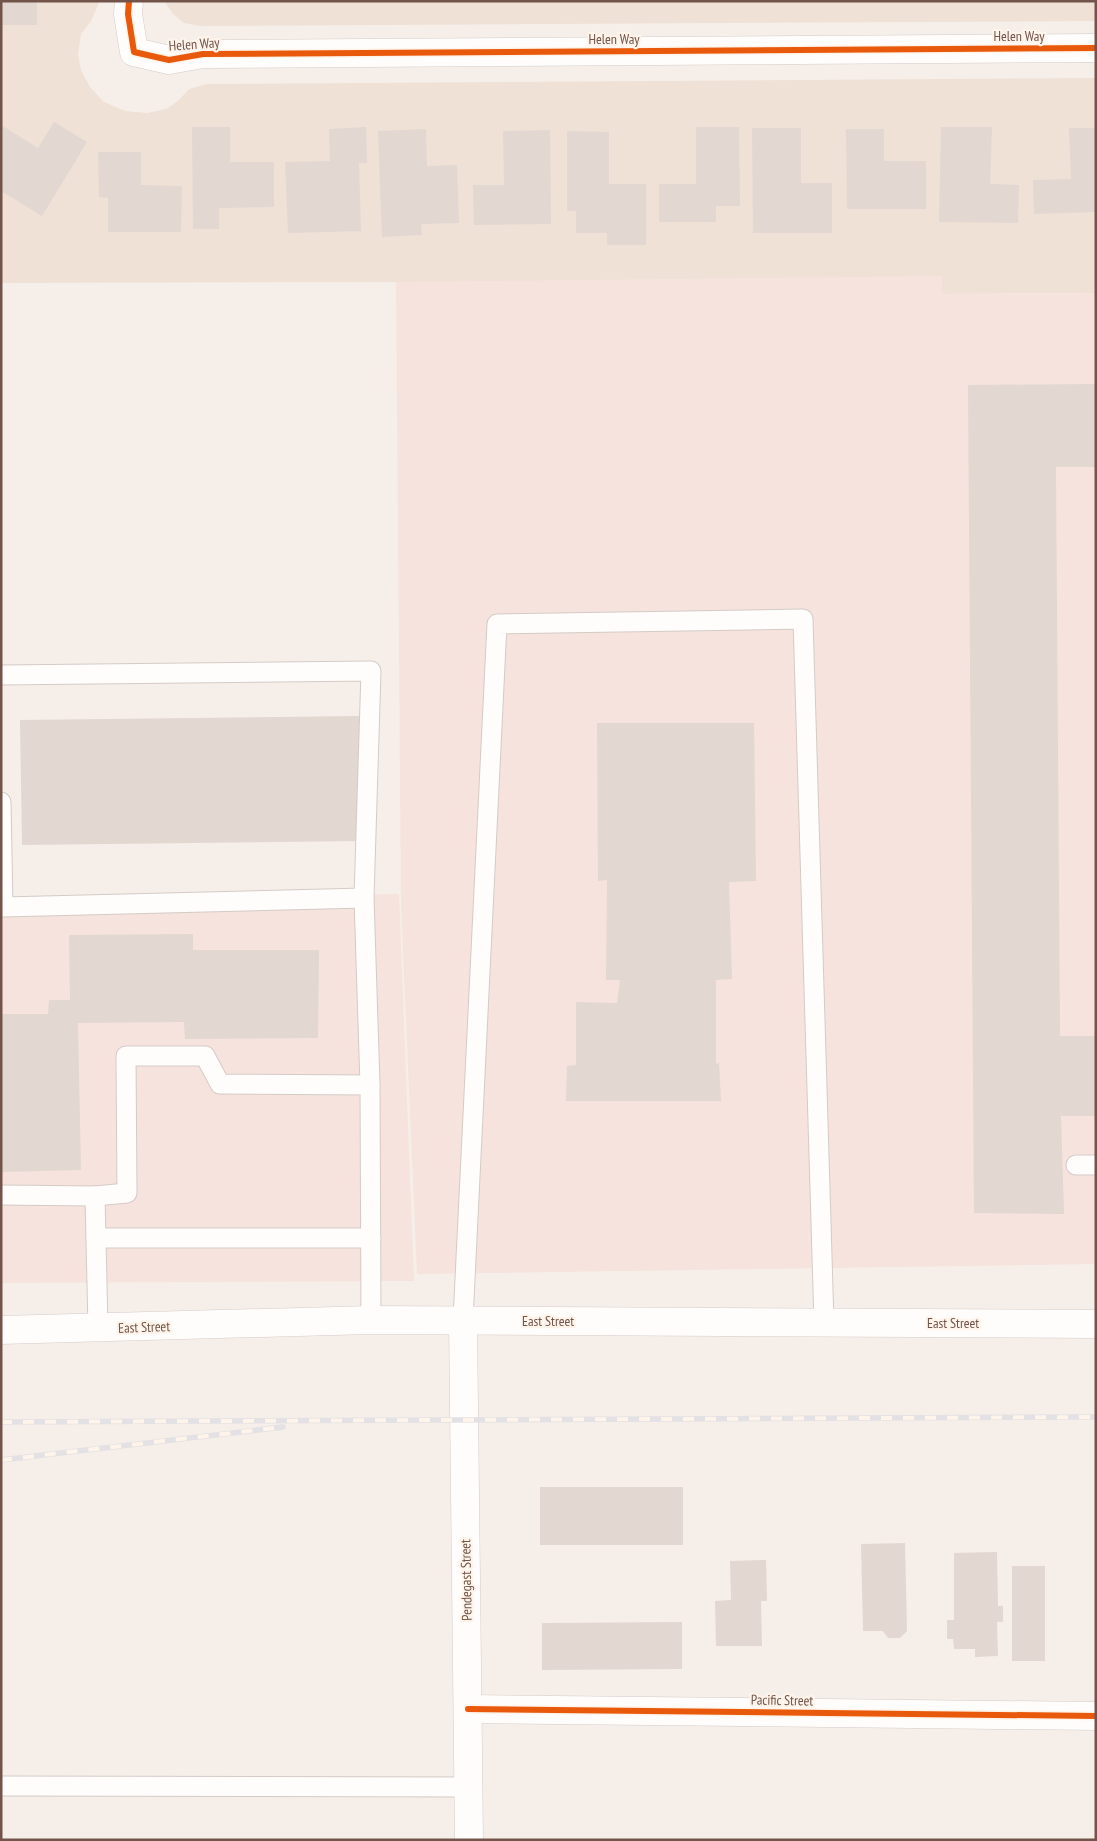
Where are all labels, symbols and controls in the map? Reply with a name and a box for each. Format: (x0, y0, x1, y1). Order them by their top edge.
street label: Helen Way (993, 27, 1045, 45)
street label: Helen Way (588, 30, 640, 48)
street label: Helen Way (168, 33, 221, 55)
street label: East Street (522, 1312, 574, 1330)
street label: East Street (927, 1314, 979, 1332)
street label: East Street (118, 1317, 171, 1337)
street label: Pendegast Street (456, 1539, 476, 1621)
street label: Pacific Street (751, 1690, 813, 1710)

